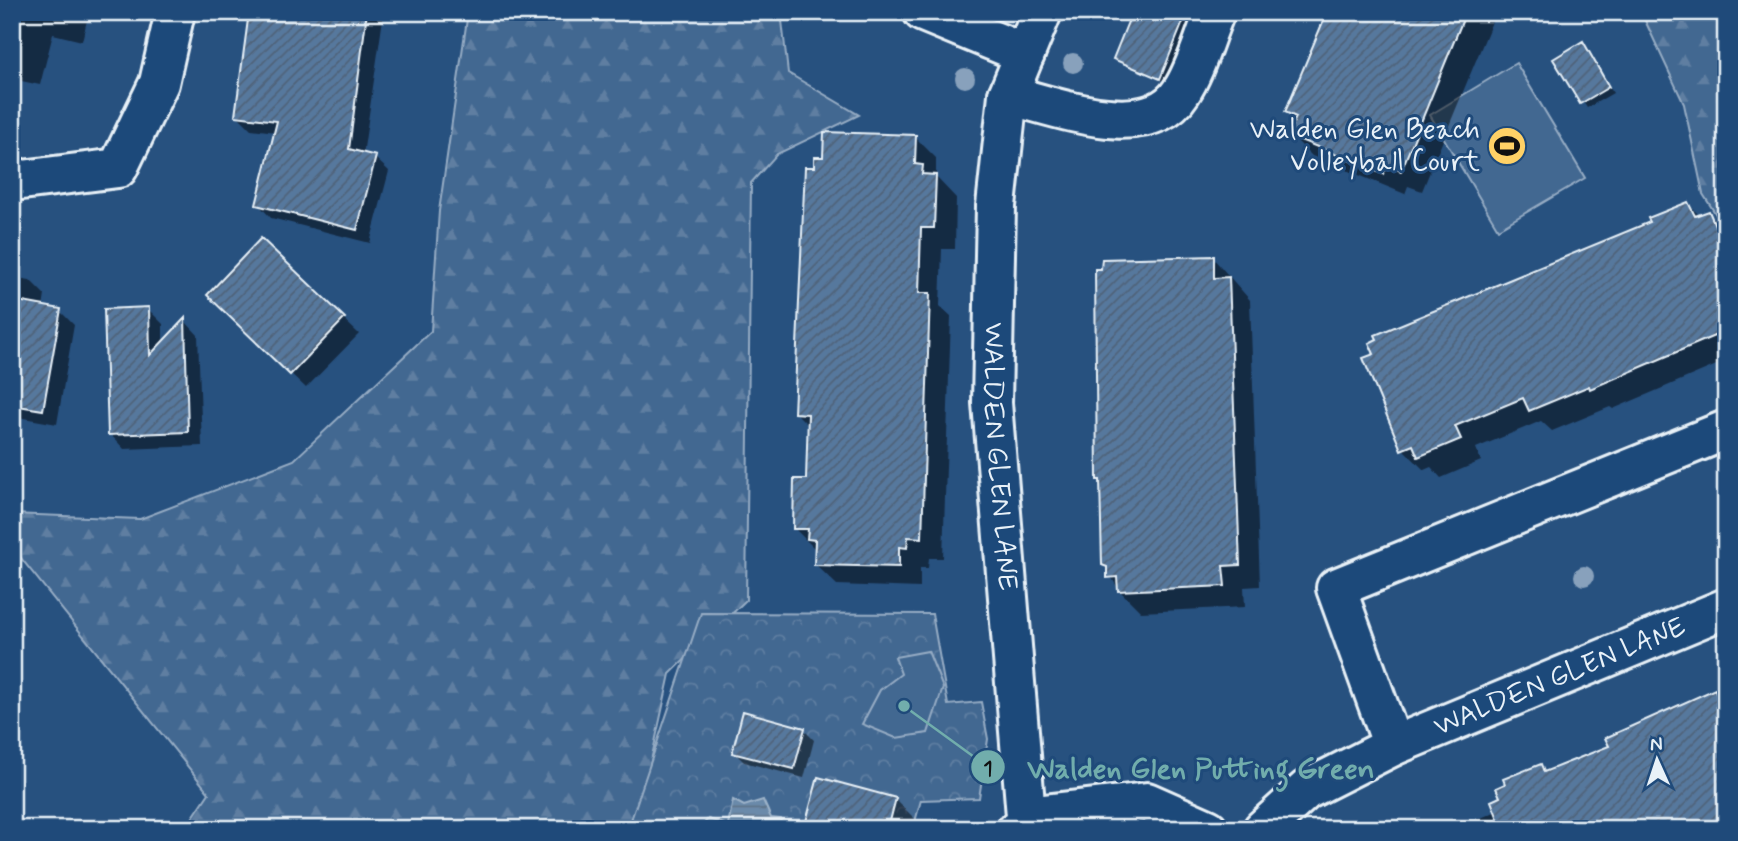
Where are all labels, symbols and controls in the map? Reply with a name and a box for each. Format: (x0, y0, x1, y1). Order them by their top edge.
place label: Walden Glen Beach Volleyball Court (1250, 112, 1481, 181)
sports icon: Walden Glen Beach Volleyball Court (1486, 125, 1528, 167)
street label: WALDEN GLEN LANE (973, 322, 1026, 592)
street label: WALDEN GLEN LANE (1428, 608, 1692, 746)
north arrow (1622, 726, 1692, 796)
callout: Walden Glen Putting Green (970, 742, 1397, 793)
text: Walden Glen Putting Green (1026, 750, 1375, 793)
text: 1 (983, 755, 993, 783)

